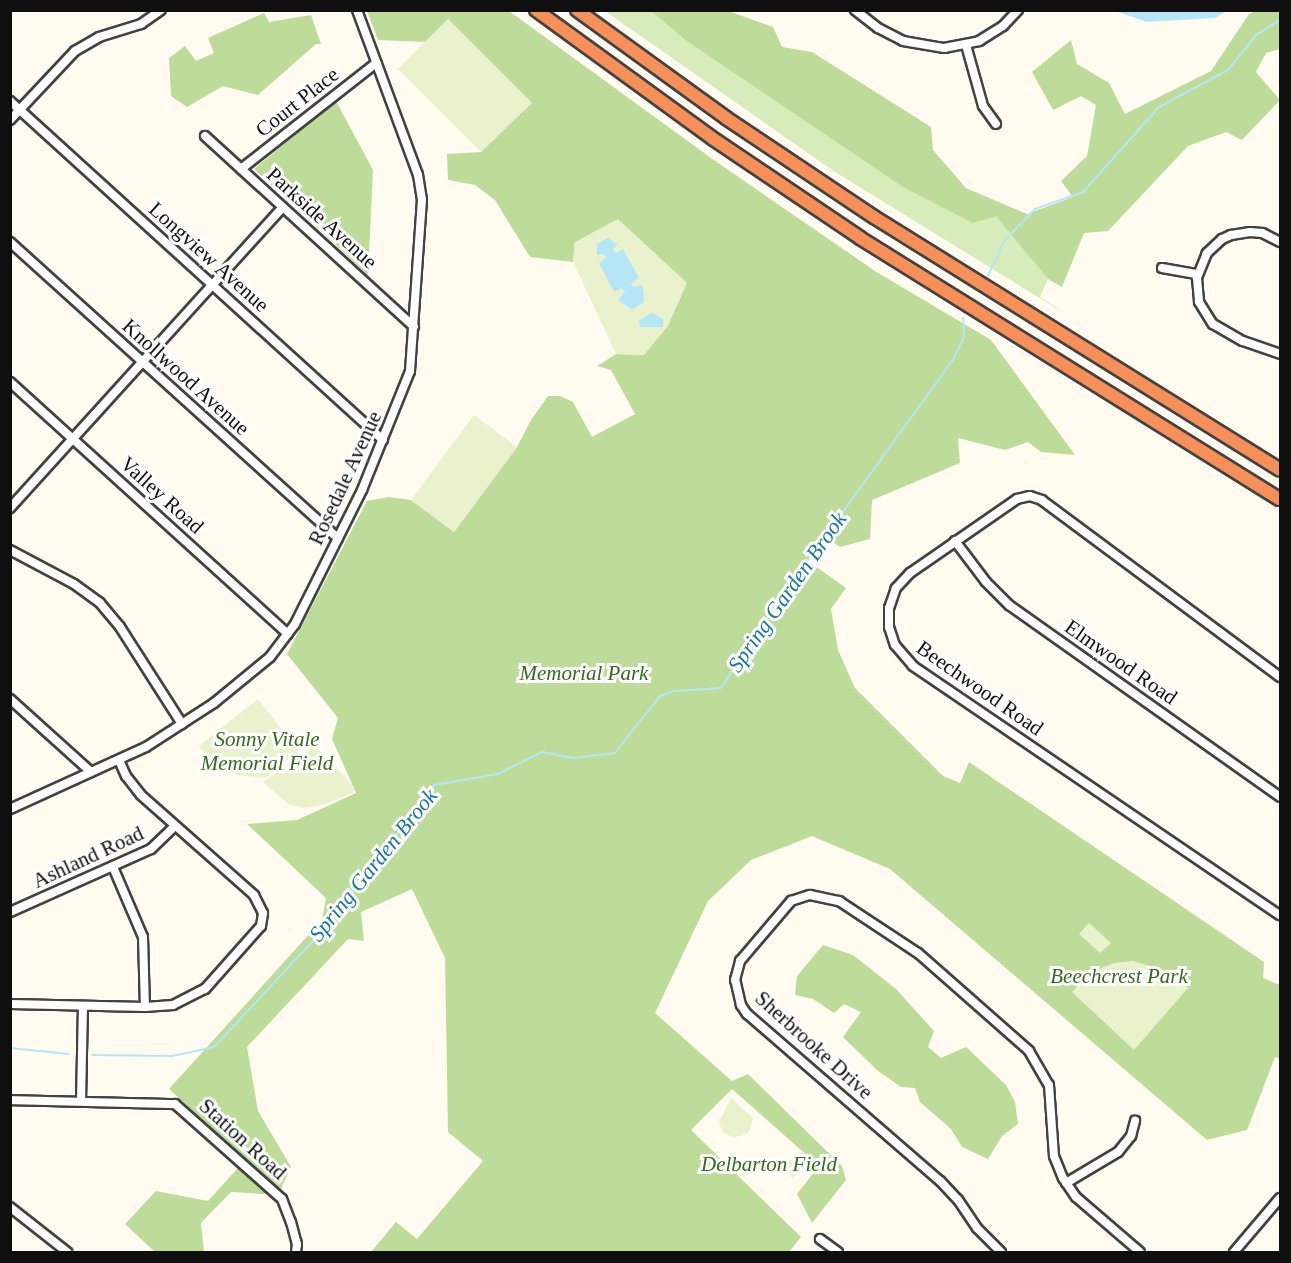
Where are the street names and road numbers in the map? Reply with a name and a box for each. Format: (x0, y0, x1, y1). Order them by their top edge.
street label: Court Place (250, 62, 344, 142)
street label: Parkside Avenue (261, 161, 383, 275)
street label: Longview Avenue (143, 196, 275, 318)
street label: Knollwood Avenue (117, 313, 255, 441)
street label: Rosedale Avenue (303, 407, 387, 549)
street label: Valley Road (115, 451, 209, 539)
street label: Elmwood Road (1060, 614, 1182, 710)
street label: Beechwood Road (912, 635, 1048, 741)
street label: Ashland Road (28, 820, 148, 894)
street label: Sherbrooke Drive (750, 985, 878, 1105)
street label: Station Road (194, 1093, 292, 1185)

